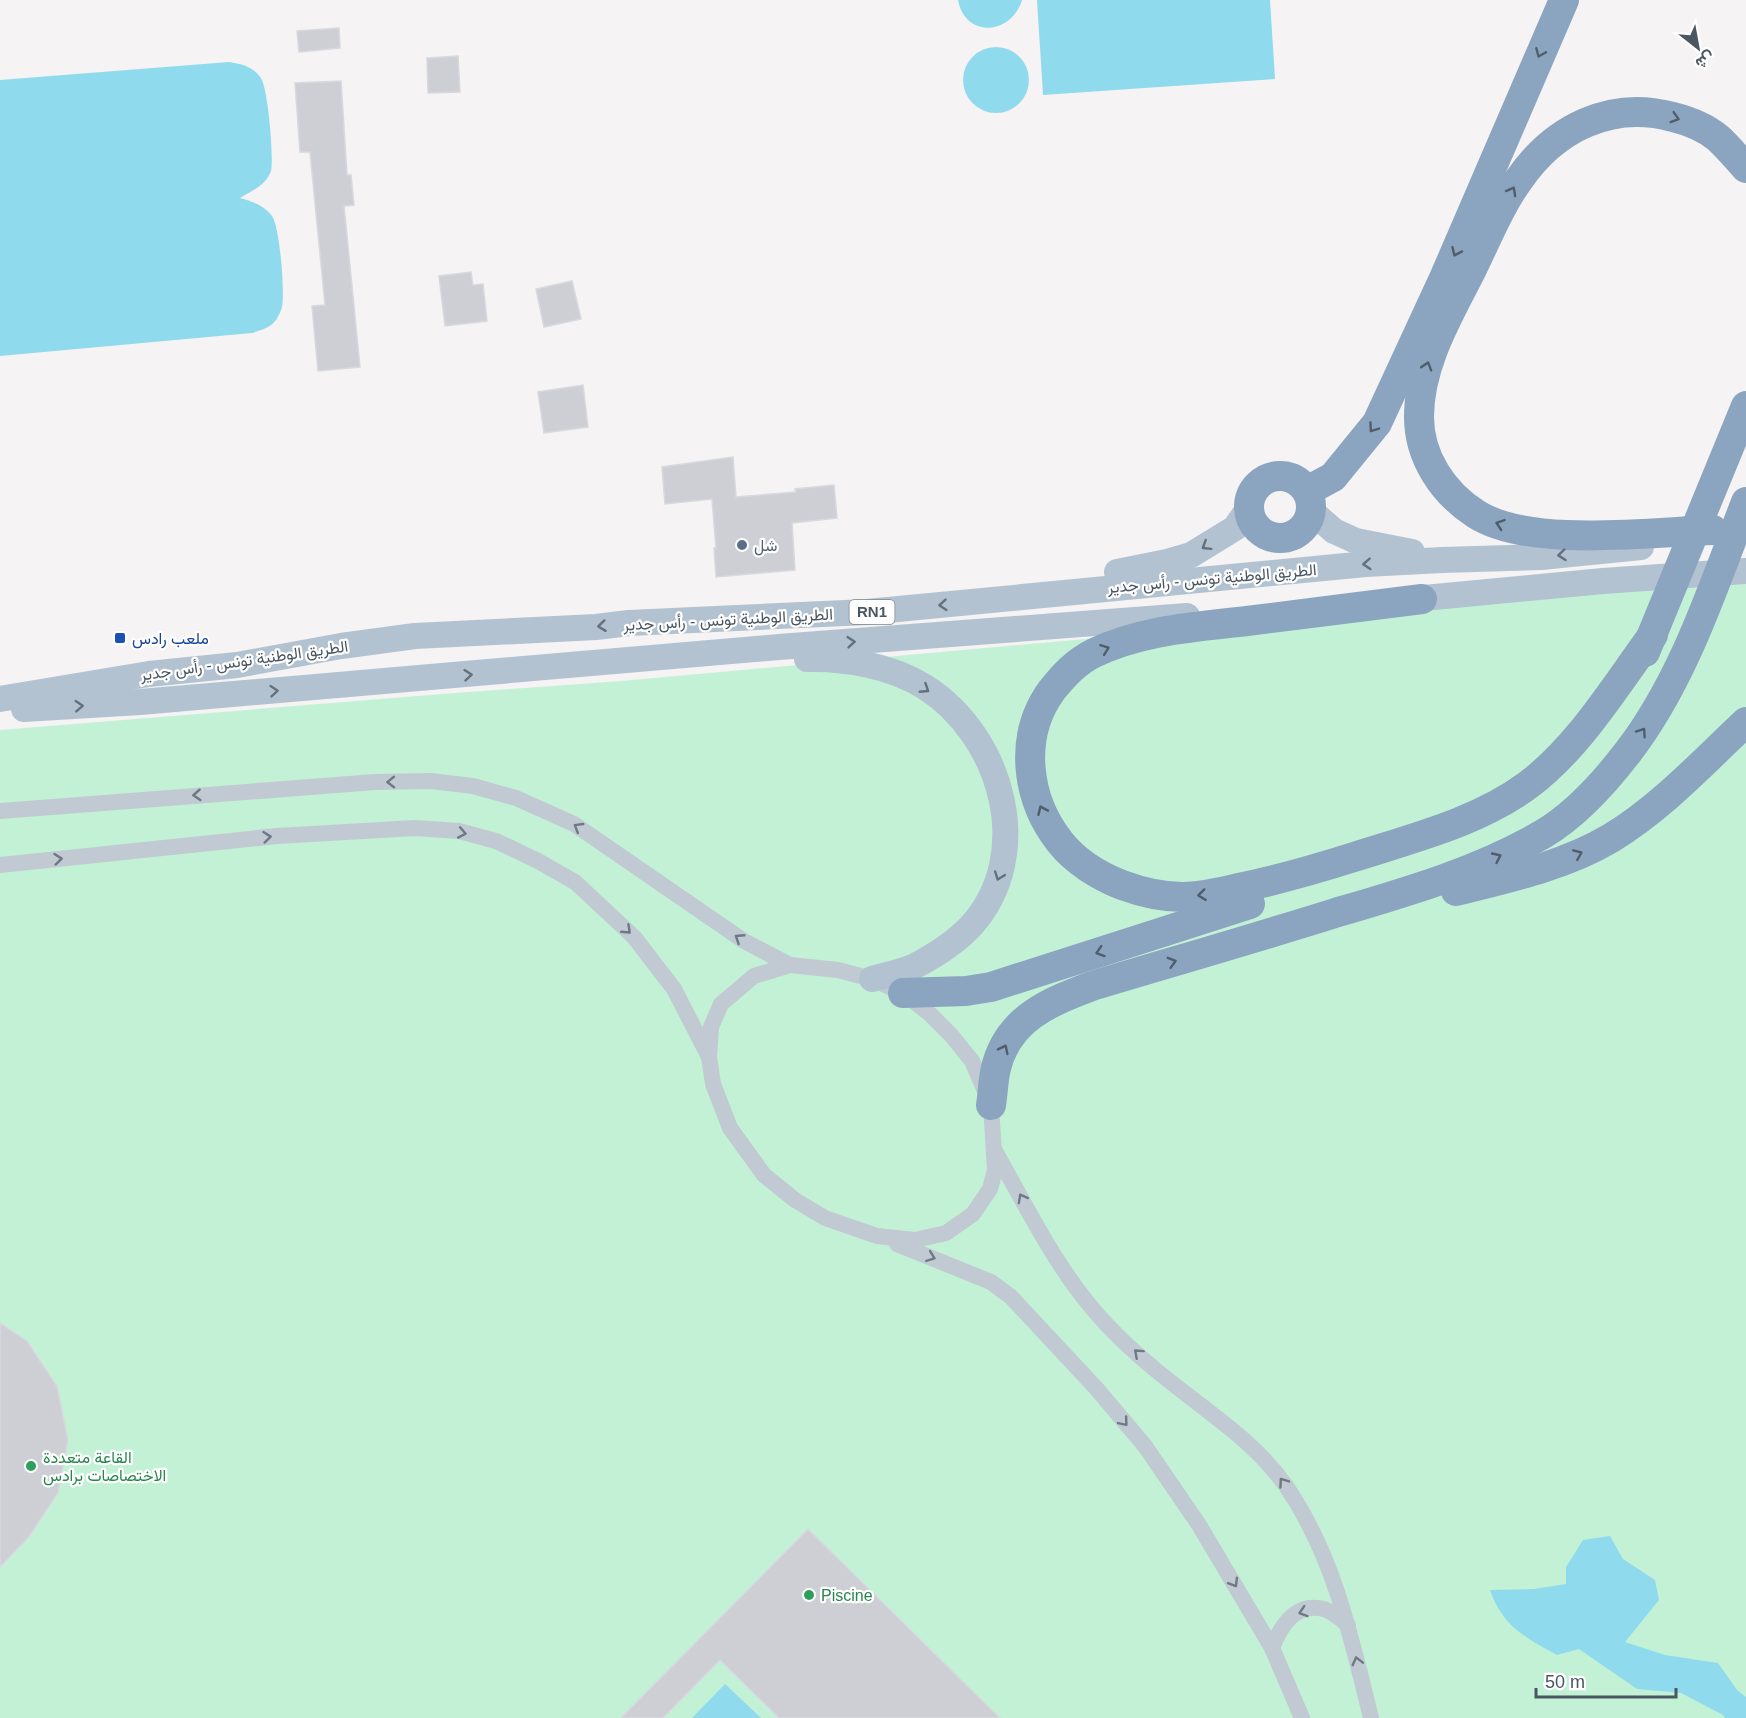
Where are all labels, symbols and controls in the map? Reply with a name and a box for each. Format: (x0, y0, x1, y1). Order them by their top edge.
north arrow (1668, 18, 1728, 78)
one-way arrow (1535, 47, 1547, 58)
text: ش (1692, 47, 1718, 73)
one-way arrow (1669, 111, 1680, 123)
one-way arrow (1505, 187, 1516, 197)
one-way arrow (1451, 246, 1463, 257)
one-way arrow (1420, 361, 1433, 372)
one-way arrow (1369, 422, 1380, 433)
one-way arrow (1495, 518, 1506, 531)
place label: شل (754, 537, 777, 556)
marker: شل (735, 538, 749, 552)
one-way arrow (1202, 538, 1212, 550)
one-way arrow (1558, 548, 1567, 561)
one-way arrow (1363, 558, 1372, 571)
street label: الطريق الوطنية تونس - رأس جدير (1106, 561, 1317, 598)
one-way arrow (939, 599, 948, 612)
road number: RN1 (850, 600, 894, 624)
street label: الطريق الوطنية تونس - رأس جدير (622, 606, 833, 636)
one-way arrow (598, 619, 607, 632)
place label: ملعب رادس (132, 630, 209, 649)
marker: ملعب رادس (113, 631, 127, 645)
one-way arrow (846, 635, 855, 648)
street label: الطريق الوطنية تونس - رأس جدير (138, 637, 349, 686)
one-way arrow (1098, 644, 1109, 656)
one-way arrow (464, 668, 473, 681)
one-way arrow (919, 681, 930, 692)
one-way arrow (269, 685, 278, 698)
one-way arrow (75, 699, 84, 712)
one-way arrow (1635, 728, 1646, 739)
one-way arrow (387, 776, 396, 788)
one-way arrow (192, 788, 201, 801)
one-way arrow (1037, 805, 1049, 816)
one-way arrow (574, 823, 584, 835)
one-way arrow (457, 826, 467, 839)
one-way arrow (263, 831, 272, 844)
one-way arrow (1572, 849, 1583, 861)
one-way arrow (54, 853, 63, 866)
one-way arrow (1490, 853, 1501, 865)
one-way arrow (993, 870, 1006, 881)
one-way arrow (1198, 888, 1207, 901)
one-way arrow (620, 923, 631, 934)
one-way arrow (734, 934, 745, 945)
one-way arrow (1095, 945, 1106, 957)
one-way arrow (1166, 957, 1176, 970)
one-way arrow (996, 1044, 1008, 1055)
one-way arrow (1018, 1194, 1029, 1205)
one-way arrow (925, 1250, 936, 1262)
one-way arrow (1134, 1349, 1145, 1360)
one-way arrow (1117, 1415, 1128, 1426)
place label: القاعة متعددة الاختصاصات برادس (43, 1449, 166, 1486)
marker: القاعة متعددة الاختصاصات برادس (24, 1459, 38, 1473)
one-way arrow (1279, 1478, 1290, 1489)
one-way arrow (1226, 1577, 1238, 1587)
place label: Piscine (821, 1587, 873, 1604)
marker: Piscine (802, 1588, 816, 1602)
one-way arrow (1298, 1605, 1309, 1617)
one-way arrow (1352, 1656, 1365, 1666)
scale bar (1536, 1661, 1676, 1699)
text: 50 m (1545, 1672, 1585, 1692)

